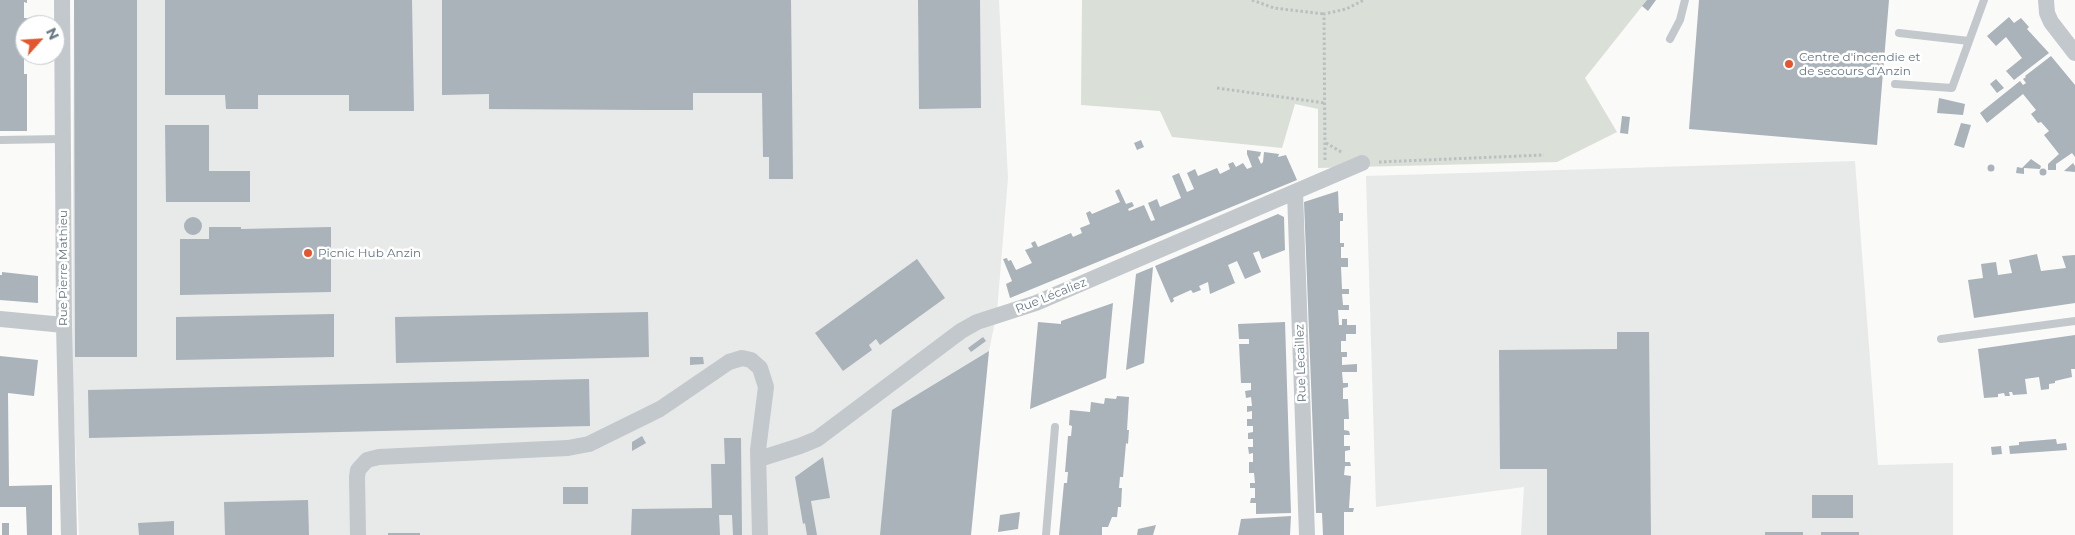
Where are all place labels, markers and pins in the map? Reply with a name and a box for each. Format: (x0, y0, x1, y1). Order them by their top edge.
place label: Centre d'incendie et de secours d'Anzin (1799, 50, 1920, 78)
marker: Centre d'incendie et de secours d'Anzin (1783, 58, 1795, 70)
place label: Picnic Hub Anzin (318, 246, 421, 260)
marker: Picnic Hub Anzin (302, 247, 314, 259)

